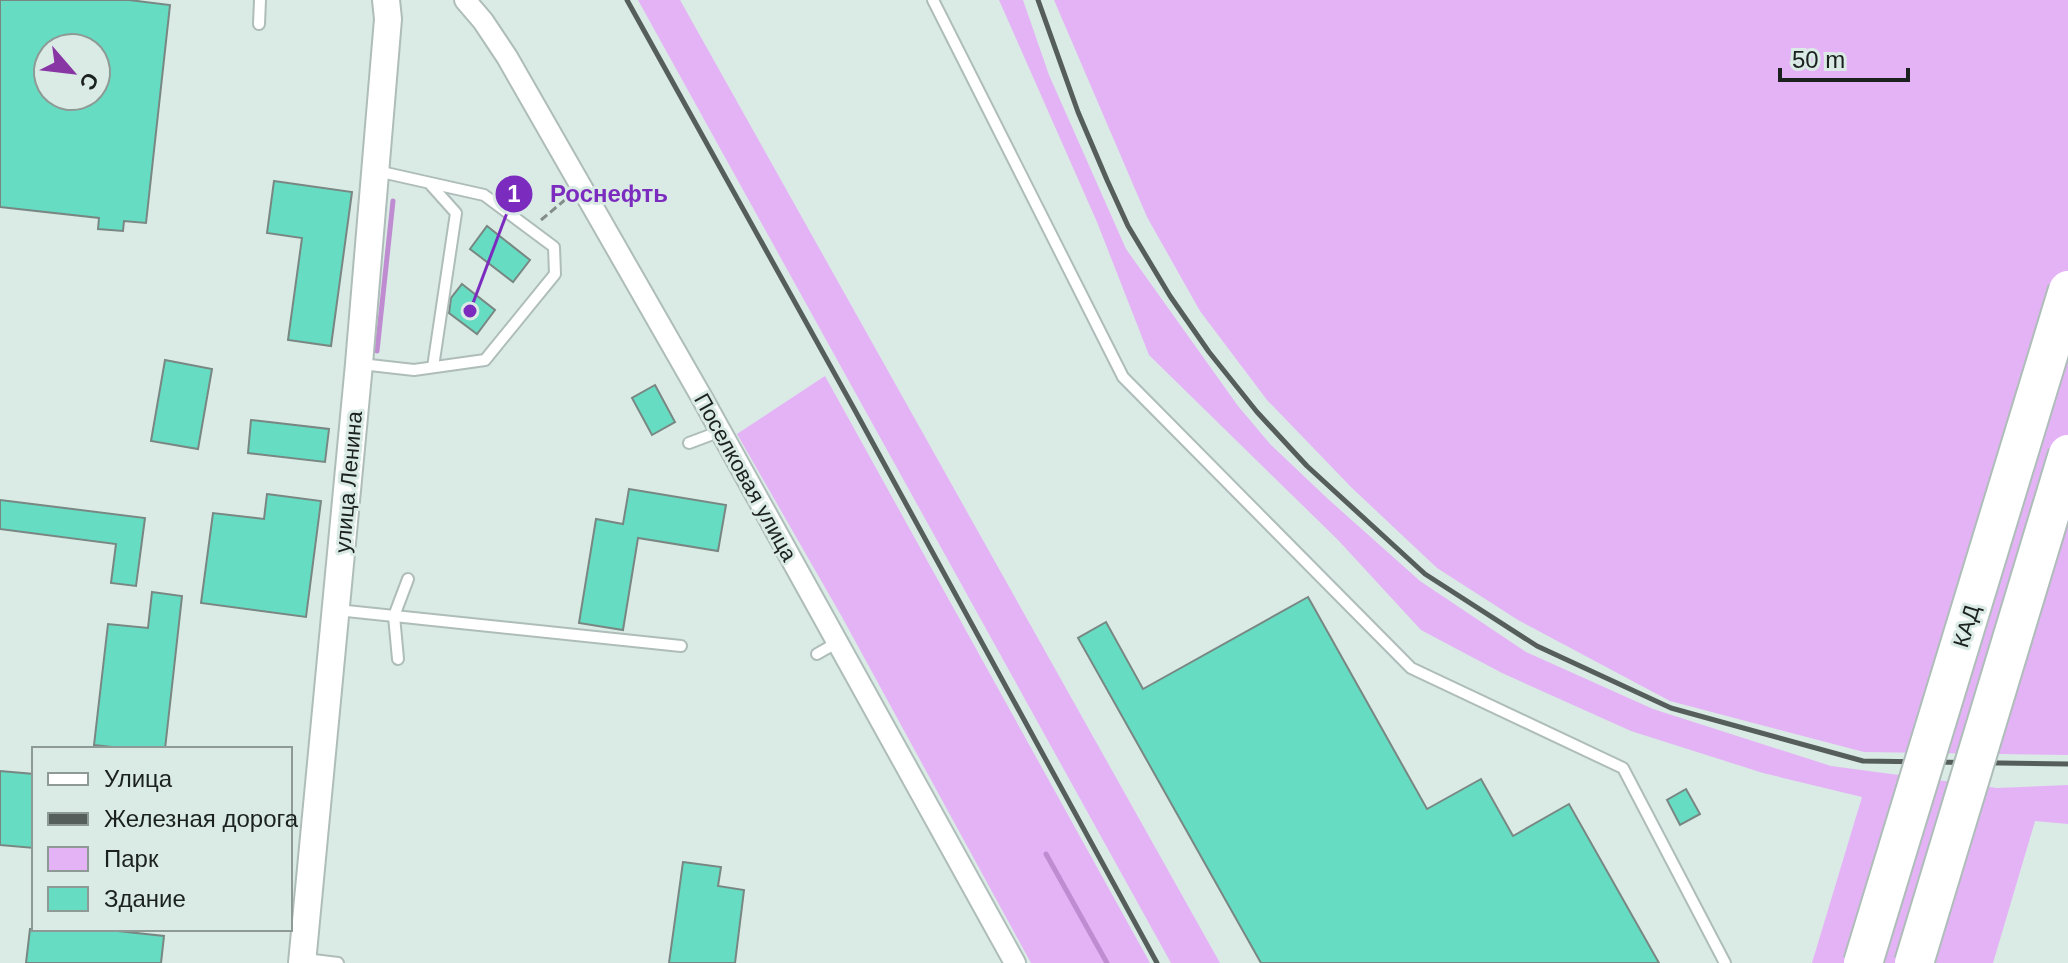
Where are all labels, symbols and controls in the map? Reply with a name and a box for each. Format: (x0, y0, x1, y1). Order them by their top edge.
north arrow (32, 32, 112, 112)
scale bar (1780, 32, 1908, 82)
text: 50 m (1792, 46, 1845, 73)
text: С (74, 68, 104, 94)
callout: Роснефть (494, 170, 684, 218)
text: 1 (507, 180, 521, 207)
text: Роснефть (550, 180, 668, 207)
street label: Поселковая улица (689, 389, 802, 566)
street label: улица Ленина (330, 409, 367, 554)
street label: КАД (1948, 602, 1985, 650)
legend (32, 747, 292, 931)
text: Улица (104, 765, 173, 792)
text: Железная дорога (104, 805, 299, 832)
text: Парк (104, 845, 159, 872)
text: Здание (104, 885, 186, 912)

